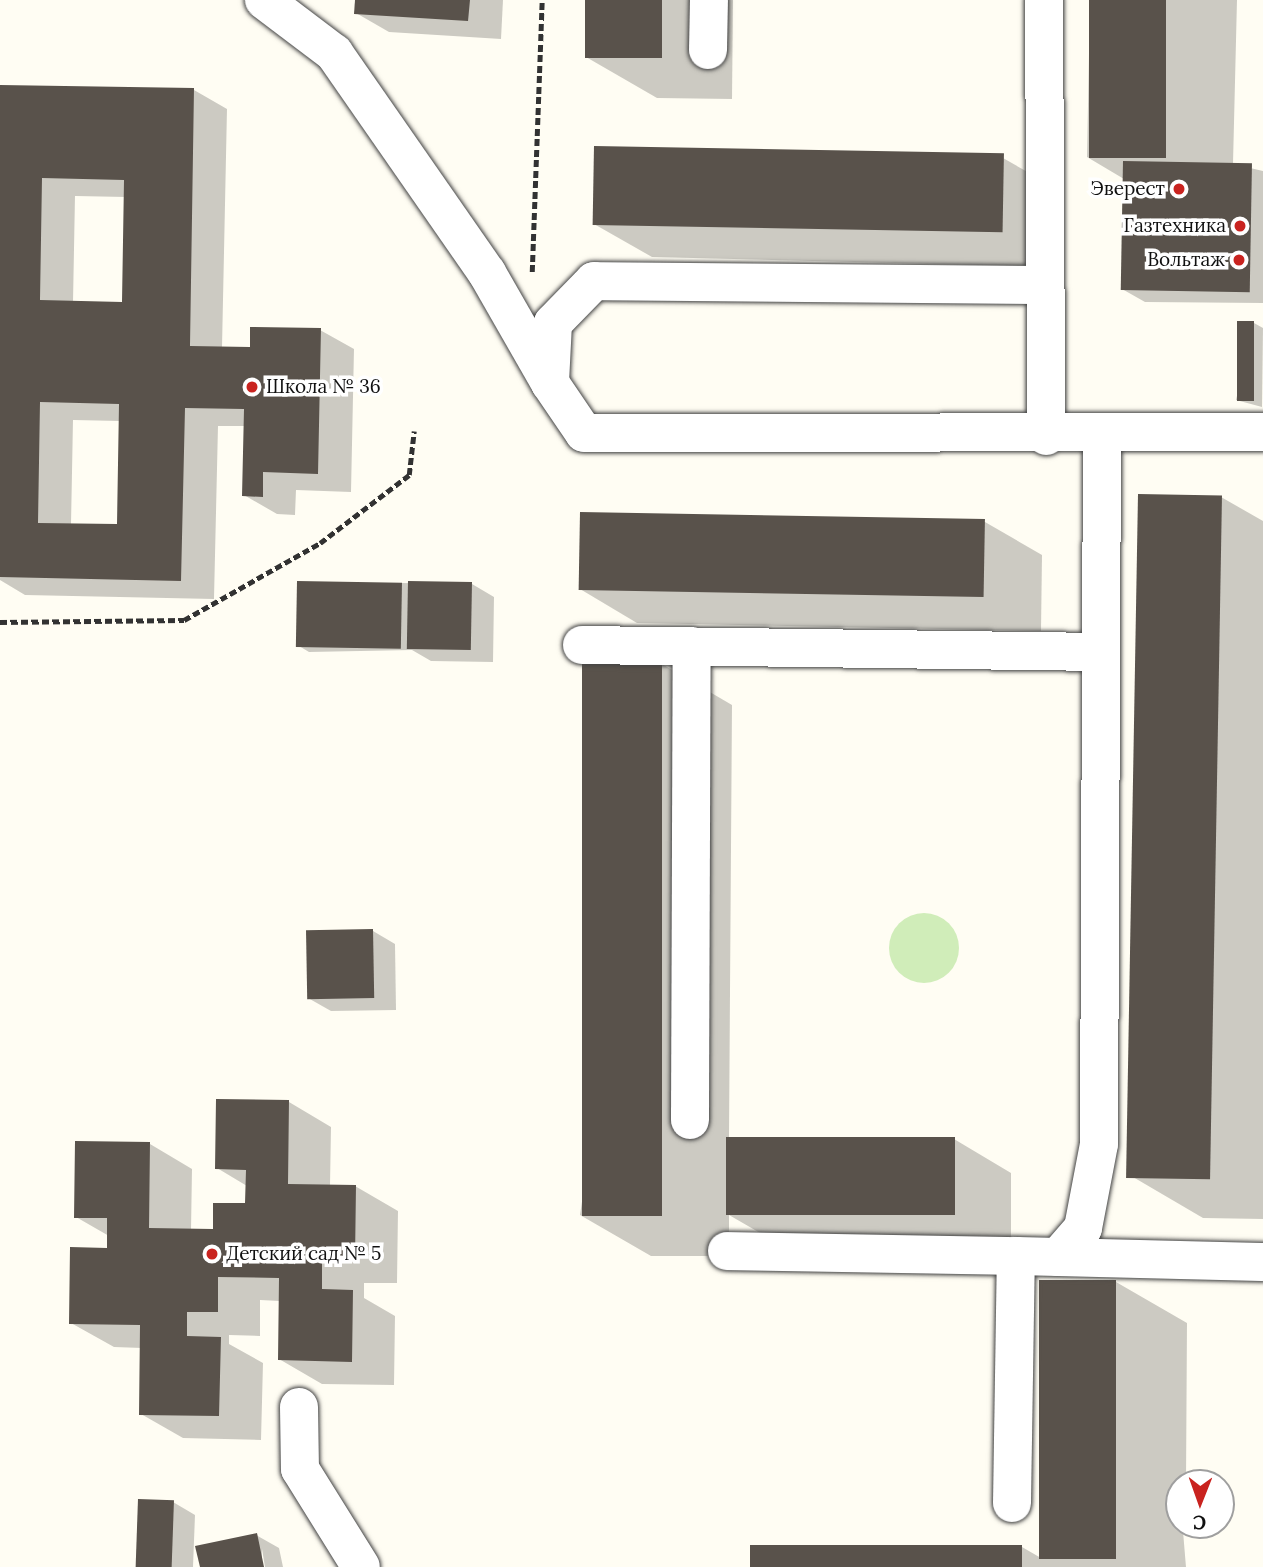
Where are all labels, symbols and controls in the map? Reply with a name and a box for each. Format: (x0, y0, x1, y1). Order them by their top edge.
place label: Эверест (1091, 178, 1165, 200)
marker: Эверест (1171, 181, 1187, 197)
place label: Газтехника (1124, 215, 1226, 237)
marker: Газтехника (1232, 218, 1248, 234)
place label: Вольтаж (1147, 249, 1225, 271)
marker: Вольтаж (1231, 252, 1247, 268)
place label: Школа № 36 (266, 376, 381, 398)
marker: Школа № 36 (244, 379, 260, 395)
place label: Детский сад № 5 (226, 1243, 381, 1265)
marker: Детский сад № 5 (204, 1246, 220, 1262)
north arrow (1165, 1469, 1235, 1539)
text: С (1193, 1511, 1206, 1535)

